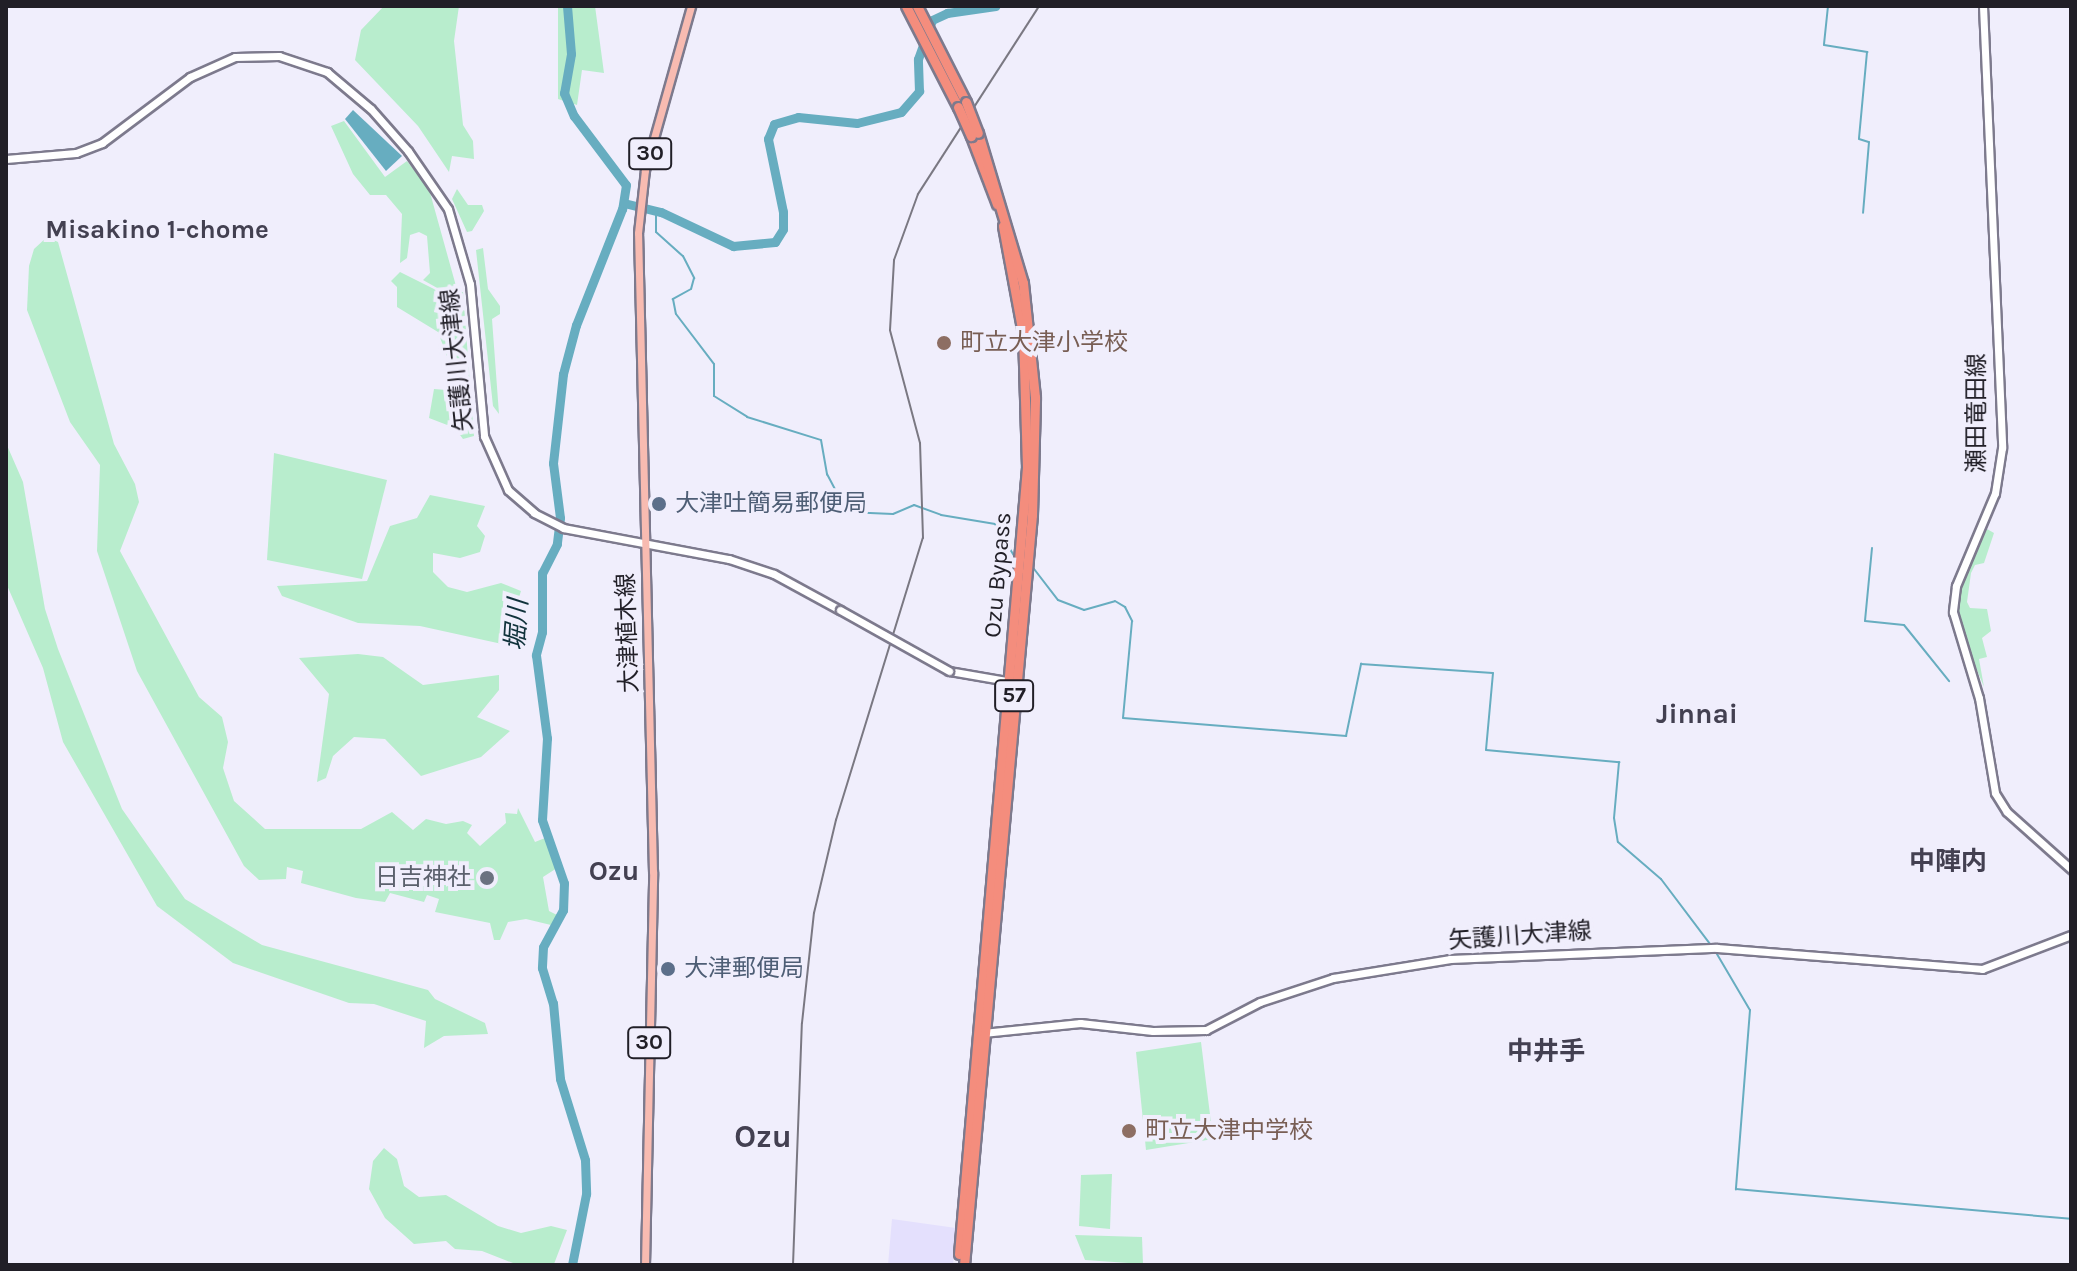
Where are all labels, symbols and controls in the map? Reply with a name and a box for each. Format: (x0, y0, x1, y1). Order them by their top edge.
road number: 30 (628, 136, 672, 172)
district label: Misakino 1-chome (45, 214, 269, 246)
street label: 矢護川大津線 (435, 287, 479, 433)
place label: 町立大津小学校 (960, 329, 1128, 357)
marker: 町立大津小学校 (935, 334, 953, 352)
street label: 瀬田竜田線 (1963, 353, 1991, 473)
place label: 大津吐簡易郵便局 (675, 490, 867, 518)
marker: 大津吐簡易郵便局 (650, 495, 668, 513)
street label: Ozu Bypass (978, 511, 1018, 639)
street label: 大津植木線 (612, 573, 644, 693)
water label: 堀川 (500, 598, 534, 652)
road number: 57 (994, 678, 1034, 714)
district label: Jinnai (1656, 697, 1738, 731)
district label: 中陣内 (1909, 846, 1987, 878)
district label: Ozu (589, 854, 639, 888)
place label: 日吉神社 (375, 864, 471, 892)
marker: 日吉神社 (478, 869, 496, 887)
street label: 矢護川大津線 (1447, 917, 1593, 955)
place label: 大津郵便局 (684, 955, 804, 983)
marker: 大津郵便局 (659, 960, 677, 978)
road number: 30 (627, 1025, 671, 1061)
district label: 中井手 (1507, 1036, 1585, 1068)
place label: 町立大津中学校 (1145, 1117, 1313, 1145)
district label: Ozu (734, 1118, 792, 1156)
marker: 町立大津中学校 (1120, 1122, 1138, 1140)

